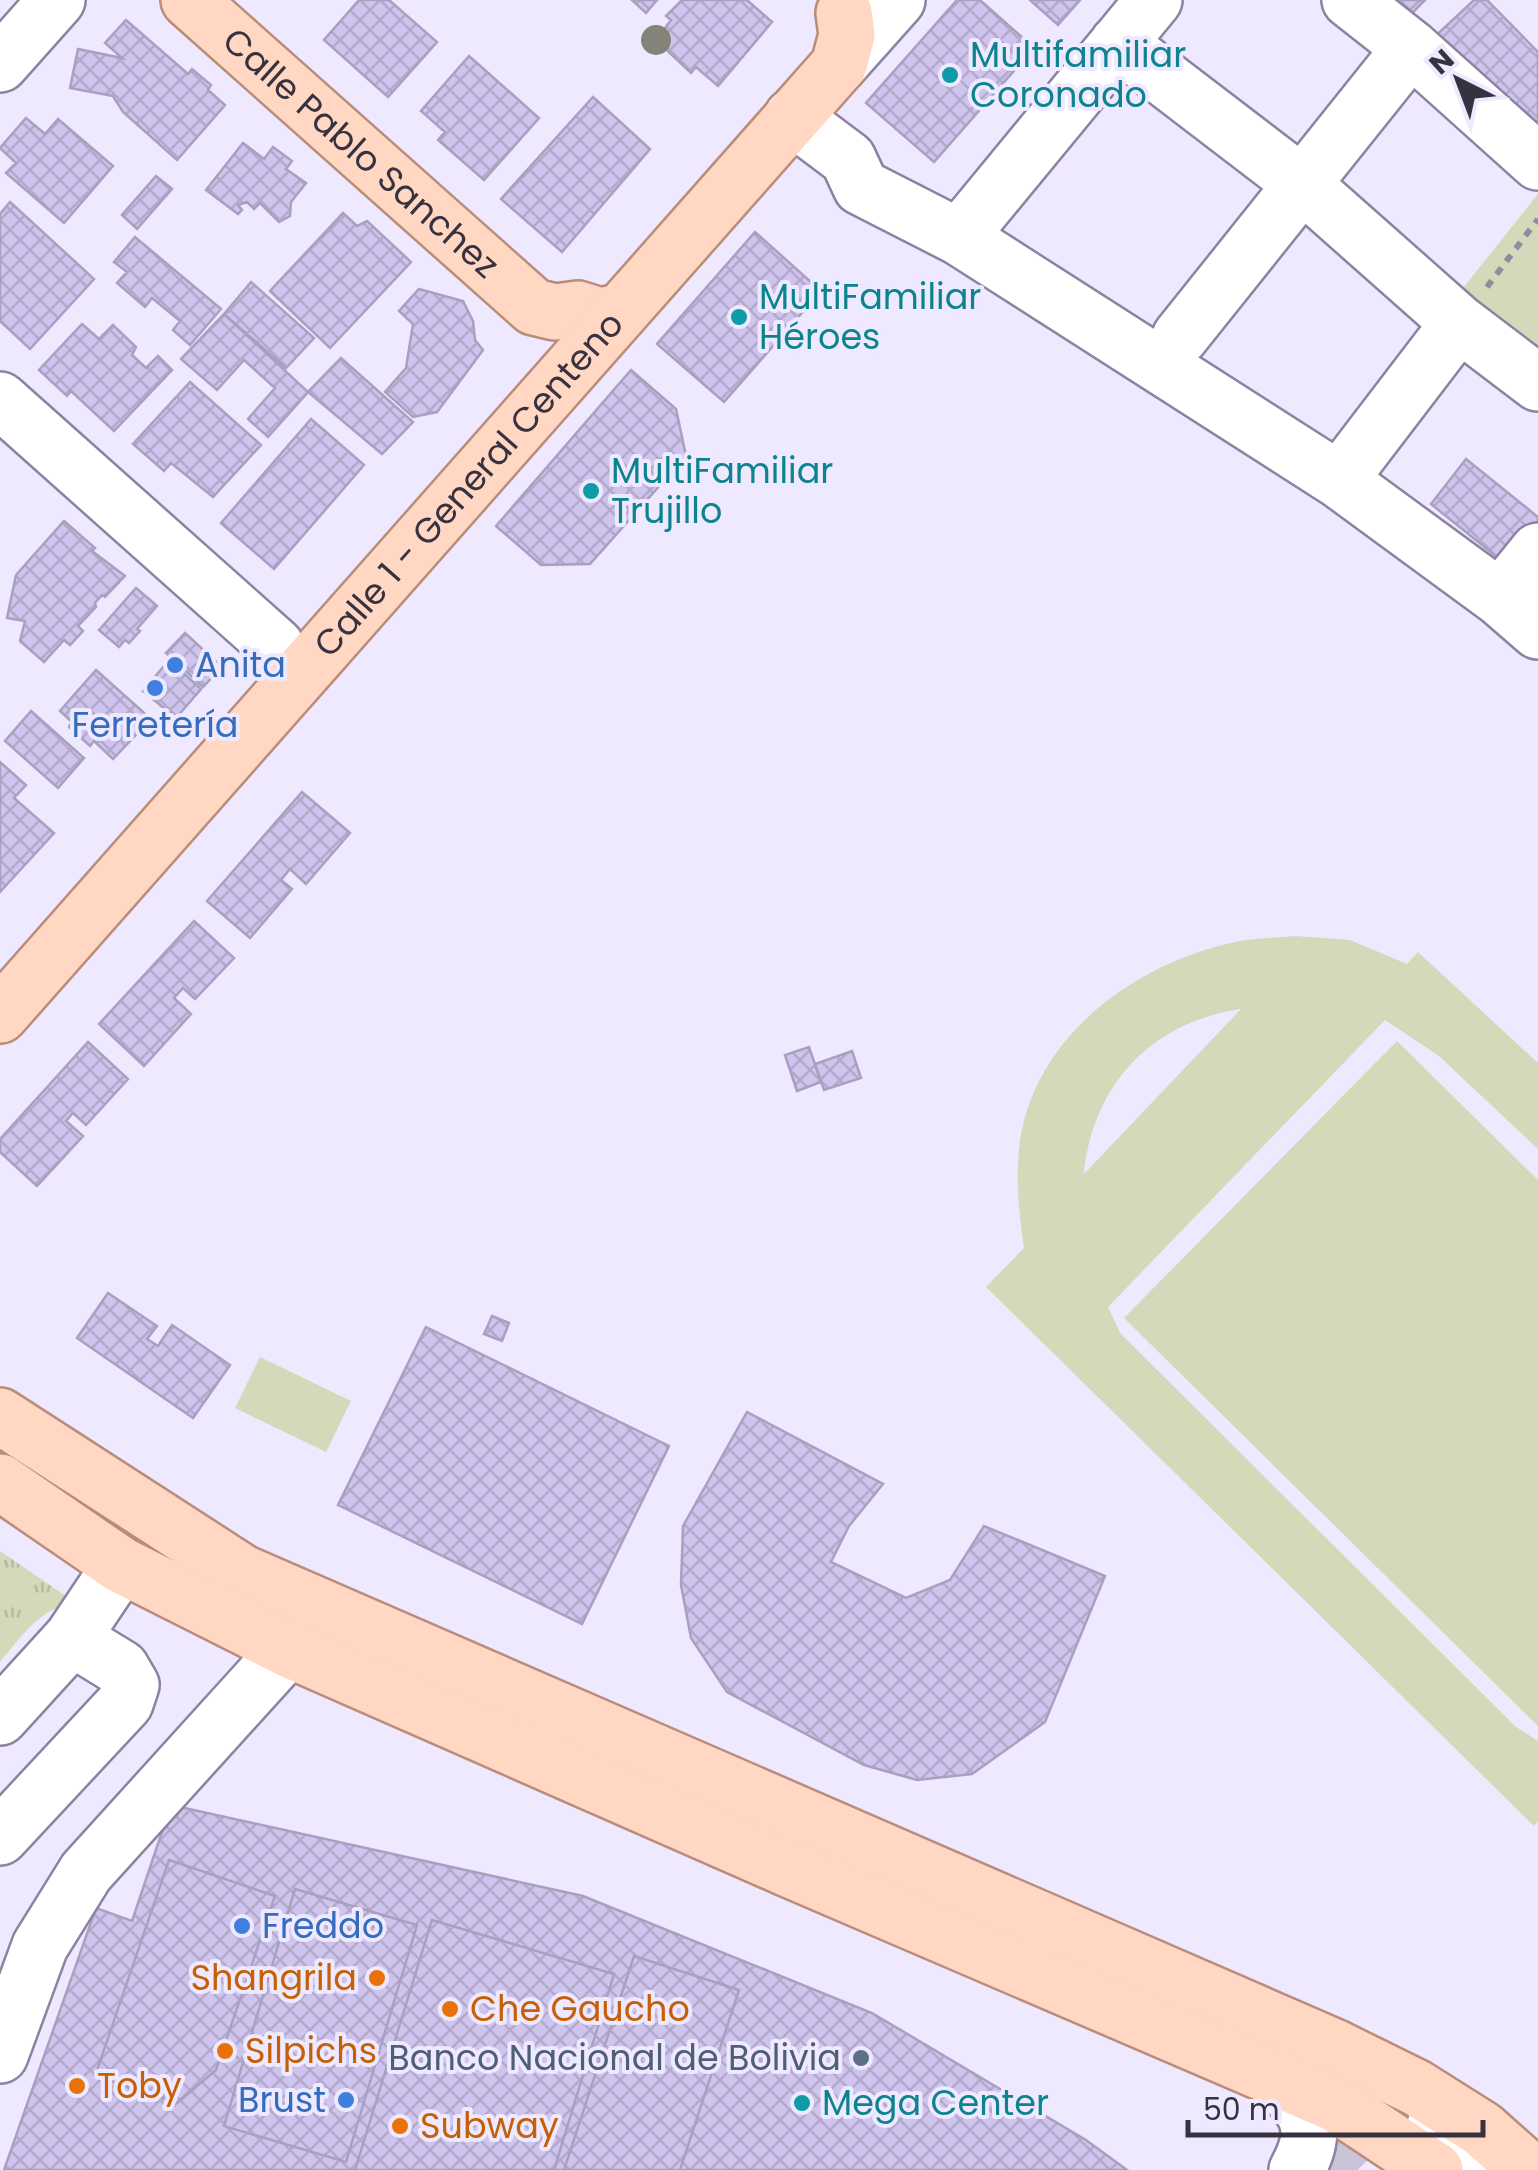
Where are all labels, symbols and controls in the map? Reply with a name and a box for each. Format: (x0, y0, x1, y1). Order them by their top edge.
street label: Calle Pablo Sanchez (212, 16, 510, 289)
place label: Multifamiliar Coronado (970, 30, 1186, 119)
north arrow (1408, 30, 1508, 130)
text: N (1421, 40, 1462, 83)
marker: Multifamiliar Coronado (939, 64, 961, 86)
place label: MultiFamiliar Héroes (759, 272, 981, 361)
street label: Calle 1 - General Centeno (302, 300, 634, 668)
marker: MultiFamiliar Héroes (728, 306, 750, 328)
place label: MultiFamiliar Trujillo (611, 446, 833, 535)
marker: MultiFamiliar Trujillo (580, 480, 602, 502)
place label: Anita (195, 640, 286, 689)
marker: Anita (164, 654, 186, 676)
marker: Ferretería (144, 677, 166, 699)
place label: Ferretería (72, 700, 238, 749)
place label: Freddo (262, 1901, 384, 1950)
marker: Freddo (231, 1915, 253, 1937)
place label: Shangrila (190, 1953, 357, 2002)
marker: Shangrila (366, 1967, 388, 1989)
place label: Che Gaucho (470, 1984, 690, 2033)
marker: Che Gaucho (439, 1998, 461, 2020)
place label: Silpichs (245, 2026, 377, 2075)
place label: Banco Nacional de Bolivia (388, 2033, 841, 2082)
marker: Silpichs (214, 2040, 236, 2062)
marker: Banco Nacional de Bolivia (850, 2047, 872, 2069)
place label: Toby (97, 2061, 182, 2110)
marker: Toby (66, 2075, 88, 2097)
place label: Brust (238, 2075, 326, 2124)
scale bar (1188, 2075, 1483, 2137)
place label: Mega Center (822, 2078, 1049, 2127)
text: 50 m (1203, 2088, 1280, 2131)
marker: Brust (335, 2089, 357, 2111)
marker: Mega Center (791, 2092, 813, 2114)
place label: Subway (420, 2101, 559, 2150)
marker: Subway (389, 2115, 411, 2137)

